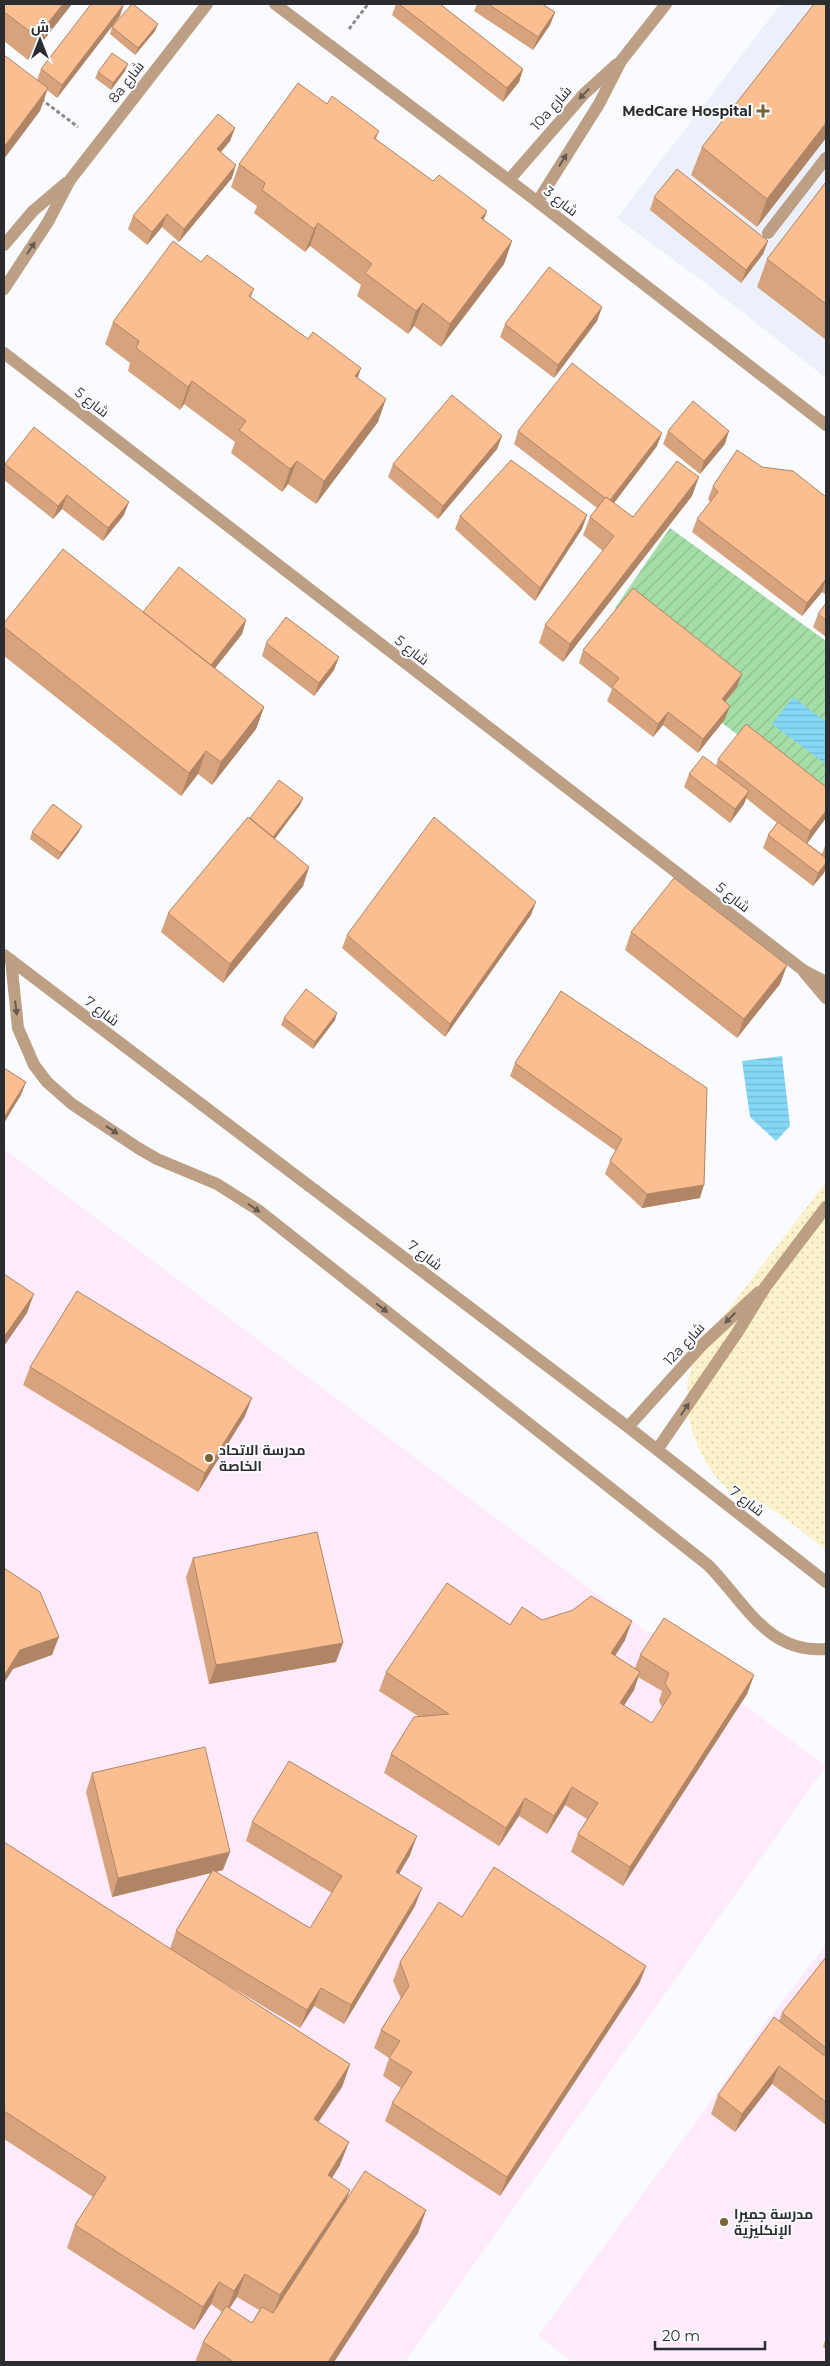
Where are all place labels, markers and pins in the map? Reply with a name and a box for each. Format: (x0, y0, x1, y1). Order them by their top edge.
place label: MedCare Hospital (622, 102, 752, 120)
marker: MedCare Hospital (756, 104, 770, 118)
place label: مدرسة الاتحاد الخاصة (219, 1441, 305, 1475)
marker: مدرسة الاتحاد الخاصة (203, 1452, 215, 1464)
place label: مدرسة جميرا الإنكليزية (734, 2205, 813, 2240)
marker: مدرسة جميرا الإنكليزية (718, 2216, 730, 2228)

